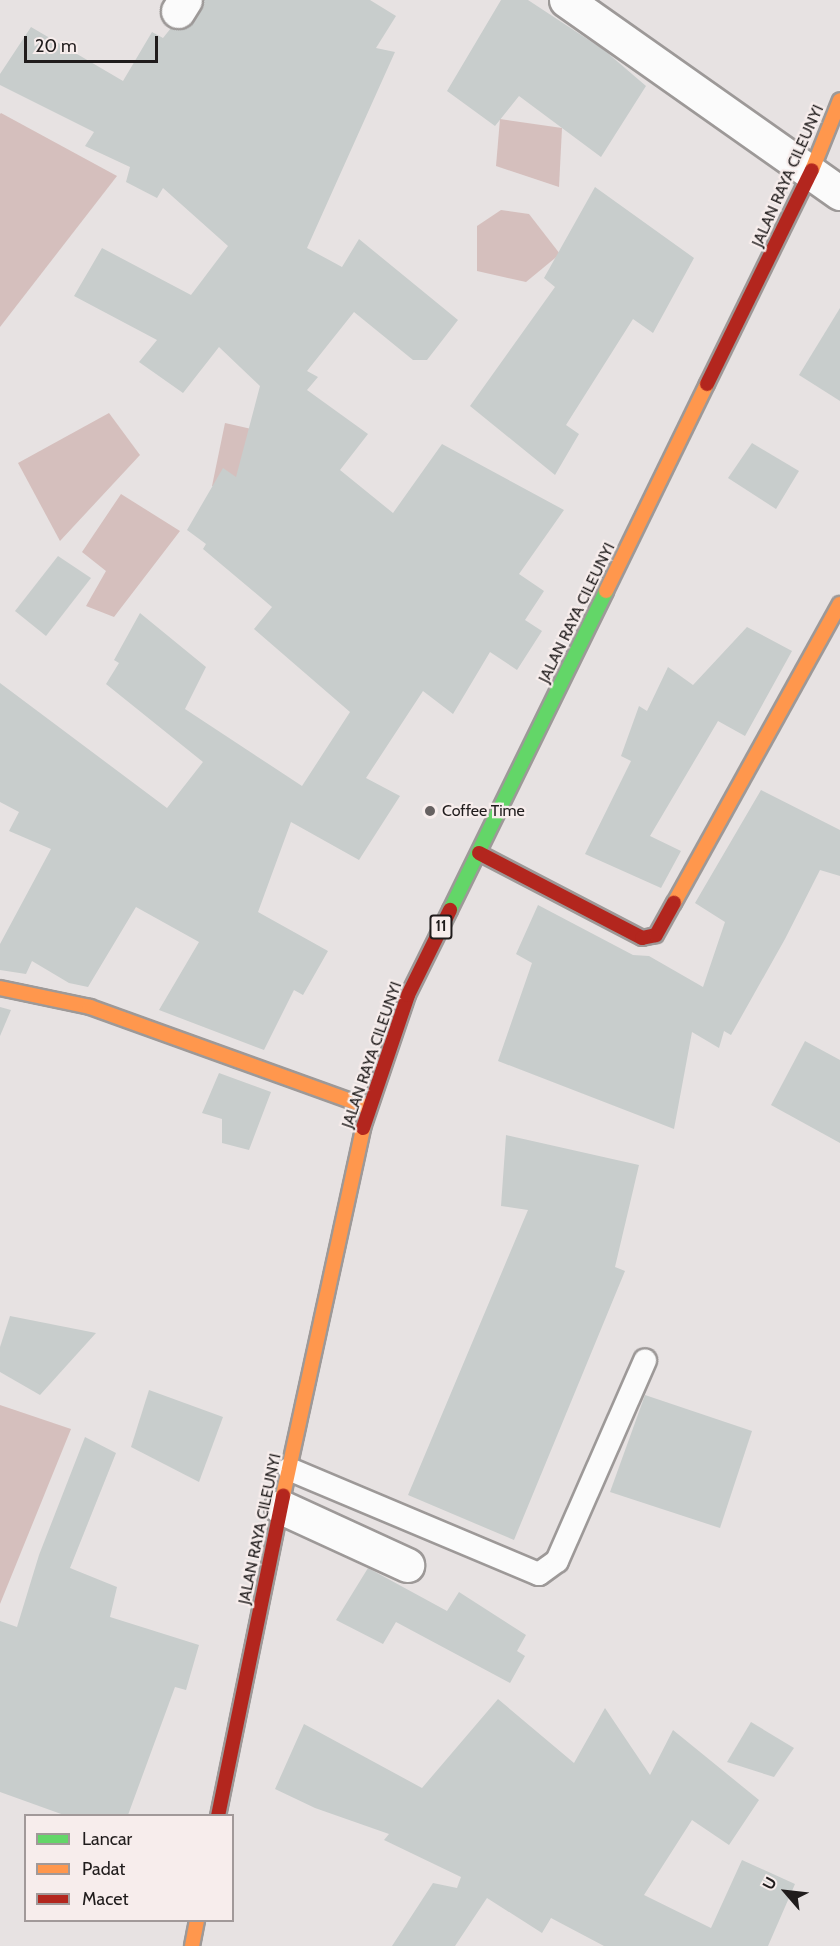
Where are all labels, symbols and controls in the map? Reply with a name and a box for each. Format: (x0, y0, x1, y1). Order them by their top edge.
scale bar (27, 24, 160, 62)
text: 20 m (35, 35, 77, 57)
street label: JALAN RAYA CILEUNYI (748, 102, 828, 250)
street label: JALAN RAYA CILEUNYI (535, 540, 619, 686)
place label: Coffee Time (442, 801, 525, 821)
marker: Coffee Time (423, 804, 437, 818)
road number: 11 (429, 915, 453, 939)
street label: JALAN RAYA CILEUNYI (338, 979, 406, 1131)
street label: JALAN RAYA CILEUNYI (235, 1452, 285, 1606)
legend (24, 1814, 234, 1922)
text: Lancar (82, 1828, 132, 1850)
text: Padat (82, 1858, 125, 1880)
north arrow (756, 1862, 816, 1922)
text: U (759, 1874, 781, 1893)
text: Macet (82, 1888, 128, 1910)

